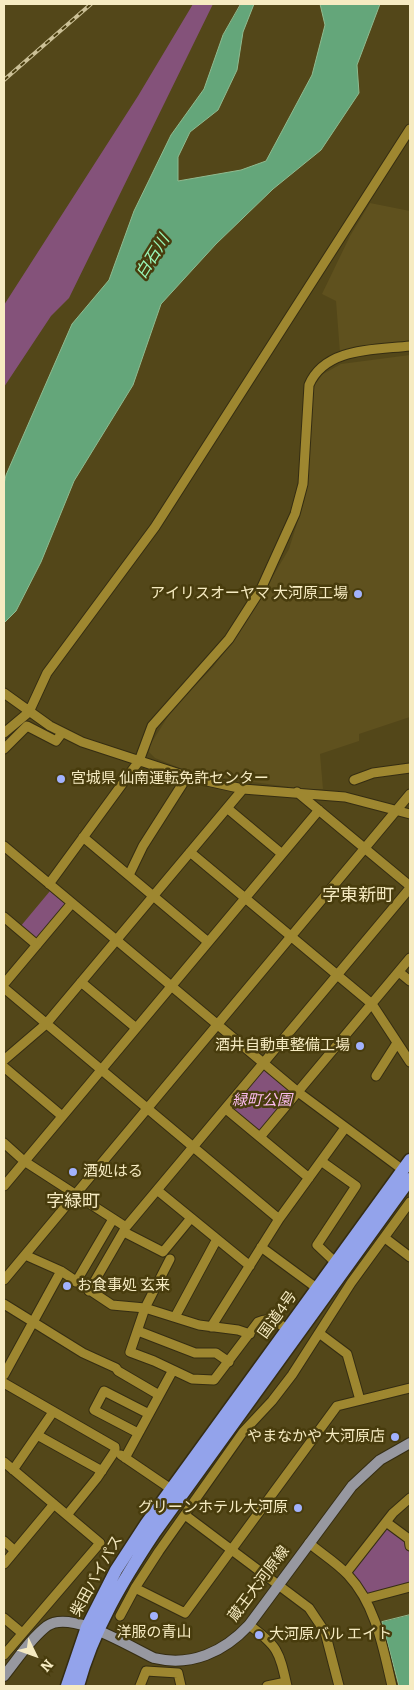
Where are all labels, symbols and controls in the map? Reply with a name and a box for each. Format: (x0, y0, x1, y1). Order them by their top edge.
water label: 白石川 (132, 232, 174, 282)
place label: アイリスオーヤマ 大河原工場 (150, 585, 348, 603)
marker: アイリスオーヤマ 大河原工場 (352, 588, 364, 600)
place label: 宮城県 仙南運転免許センター (71, 770, 269, 788)
marker: 宮城県 仙南運転免許センター (55, 773, 67, 785)
district label: 字東新町 (322, 885, 394, 907)
place label: 酒井自動車整備工場 (215, 1037, 350, 1055)
marker: 酒井自動車整備工場 (354, 1040, 366, 1052)
park label: 緑町公園 (232, 1092, 292, 1110)
place label: 酒処はる (83, 1163, 143, 1181)
marker: 酒処はる (67, 1166, 79, 1178)
district label: 字緑町 (46, 1191, 100, 1213)
place label: お食事処 玄来 (77, 1277, 170, 1295)
marker: お食事処 玄来 (61, 1280, 73, 1292)
street label: 国道4号 (255, 1288, 301, 1342)
place label: やまなかや 大河原店 (247, 1428, 385, 1446)
marker: やまなかや 大河原店 (389, 1431, 401, 1443)
place label: グリーンホテル大河原 (138, 1499, 288, 1517)
marker: グリーンホテル大河原 (292, 1502, 304, 1514)
street label: 柴田バイパス (67, 1532, 127, 1620)
street label: 蔵王大河原線 (225, 1543, 293, 1625)
marker: 洋服の青山 (148, 1610, 160, 1622)
place label: 洋服の青山 (117, 1624, 191, 1642)
place label: 大河原バル エイト (269, 1626, 392, 1644)
marker: 大河原バル エイト (253, 1629, 265, 1641)
north arrow (10, 1630, 60, 1680)
text: N (37, 1656, 56, 1675)

